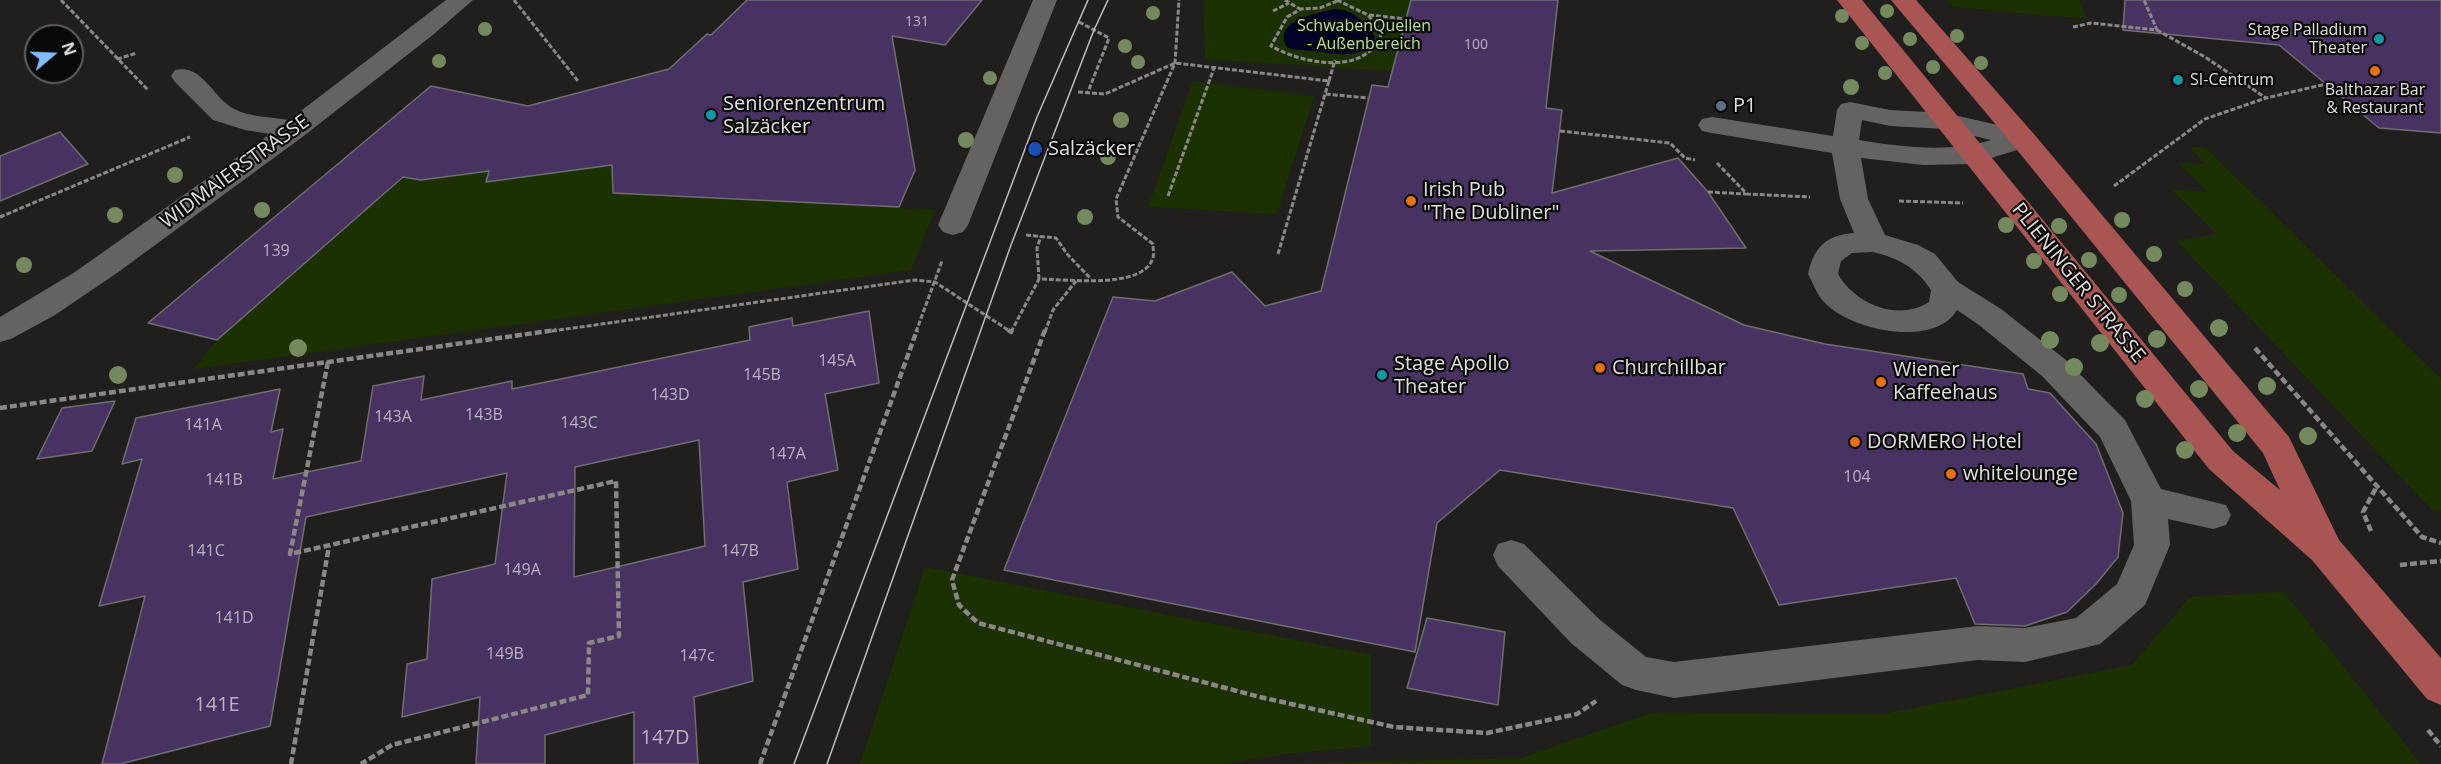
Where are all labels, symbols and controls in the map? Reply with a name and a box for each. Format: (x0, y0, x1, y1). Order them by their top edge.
house number: 131 (905, 14, 929, 30)
park label: SchwabenQuellen - Außenbereich (1297, 16, 1431, 54)
place label: Stage Palladium Theater (2248, 20, 2367, 58)
north arrow (24, 24, 84, 84)
marker: Stage Palladium Theater (2372, 32, 2386, 46)
house number: 100 (1464, 37, 1488, 53)
text: N (57, 39, 82, 59)
marker: Balthazar Bar & Restaurant (2368, 64, 2382, 78)
place label: SI-Centrum (2190, 70, 2274, 90)
marker: SI-Centrum (2171, 73, 2185, 87)
place label: Balthazar Bar & Restaurant (2325, 80, 2425, 118)
place label: Seniorenzentrum Salzäcker (723, 92, 885, 139)
place label: P1 (1733, 94, 1756, 118)
marker: P1 (1714, 99, 1728, 113)
marker: Seniorenzentrum Salzäcker (704, 108, 718, 122)
street label: WIDMAIERSTRASSE (156, 110, 314, 234)
place label: Salzäcker (1048, 137, 1135, 161)
marker: Salzäcker (1026, 140, 1044, 158)
place label: Irish Pub "The Dubliner" (1423, 178, 1559, 225)
marker: Irish Pub "The Dubliner" (1404, 194, 1418, 208)
street label: PLIENINGER STRASSE (2006, 198, 2150, 368)
house number: 139 (262, 241, 290, 261)
house number: 145A (818, 351, 856, 371)
place label: Stage Apollo Theater (1394, 352, 1510, 399)
place label: Churchillbar (1612, 356, 1726, 380)
place label: Wiener Kaffeehaus (1893, 358, 1997, 405)
marker: Churchillbar (1593, 361, 1607, 375)
house number: 145B (743, 365, 781, 385)
marker: Stage Apollo Theater (1375, 368, 1389, 382)
marker: Wiener Kaffeehaus (1874, 375, 1888, 389)
house number: 143D (650, 385, 690, 405)
house number: 143B (465, 405, 503, 425)
house number: 143A (374, 407, 412, 427)
house number: 143C (560, 413, 598, 433)
house number: 141A (184, 415, 222, 435)
place label: DORMERO Hotel (1867, 430, 2022, 454)
marker: DORMERO Hotel (1848, 435, 1862, 449)
house number: 147A (768, 444, 806, 464)
place label: whitelounge (1963, 462, 2078, 486)
house number: 104 (1843, 467, 1871, 487)
marker: whitelounge (1944, 467, 1958, 481)
house number: 141B (205, 470, 243, 490)
house number: 141C (187, 541, 225, 561)
house number: 147B (721, 541, 759, 561)
house number: 149A (503, 560, 541, 580)
house number: 141D (214, 608, 254, 628)
house number: 149B (486, 644, 524, 664)
house number: 147c (679, 646, 715, 666)
house number: 141E (194, 693, 240, 717)
house number: 147D (641, 726, 689, 750)

